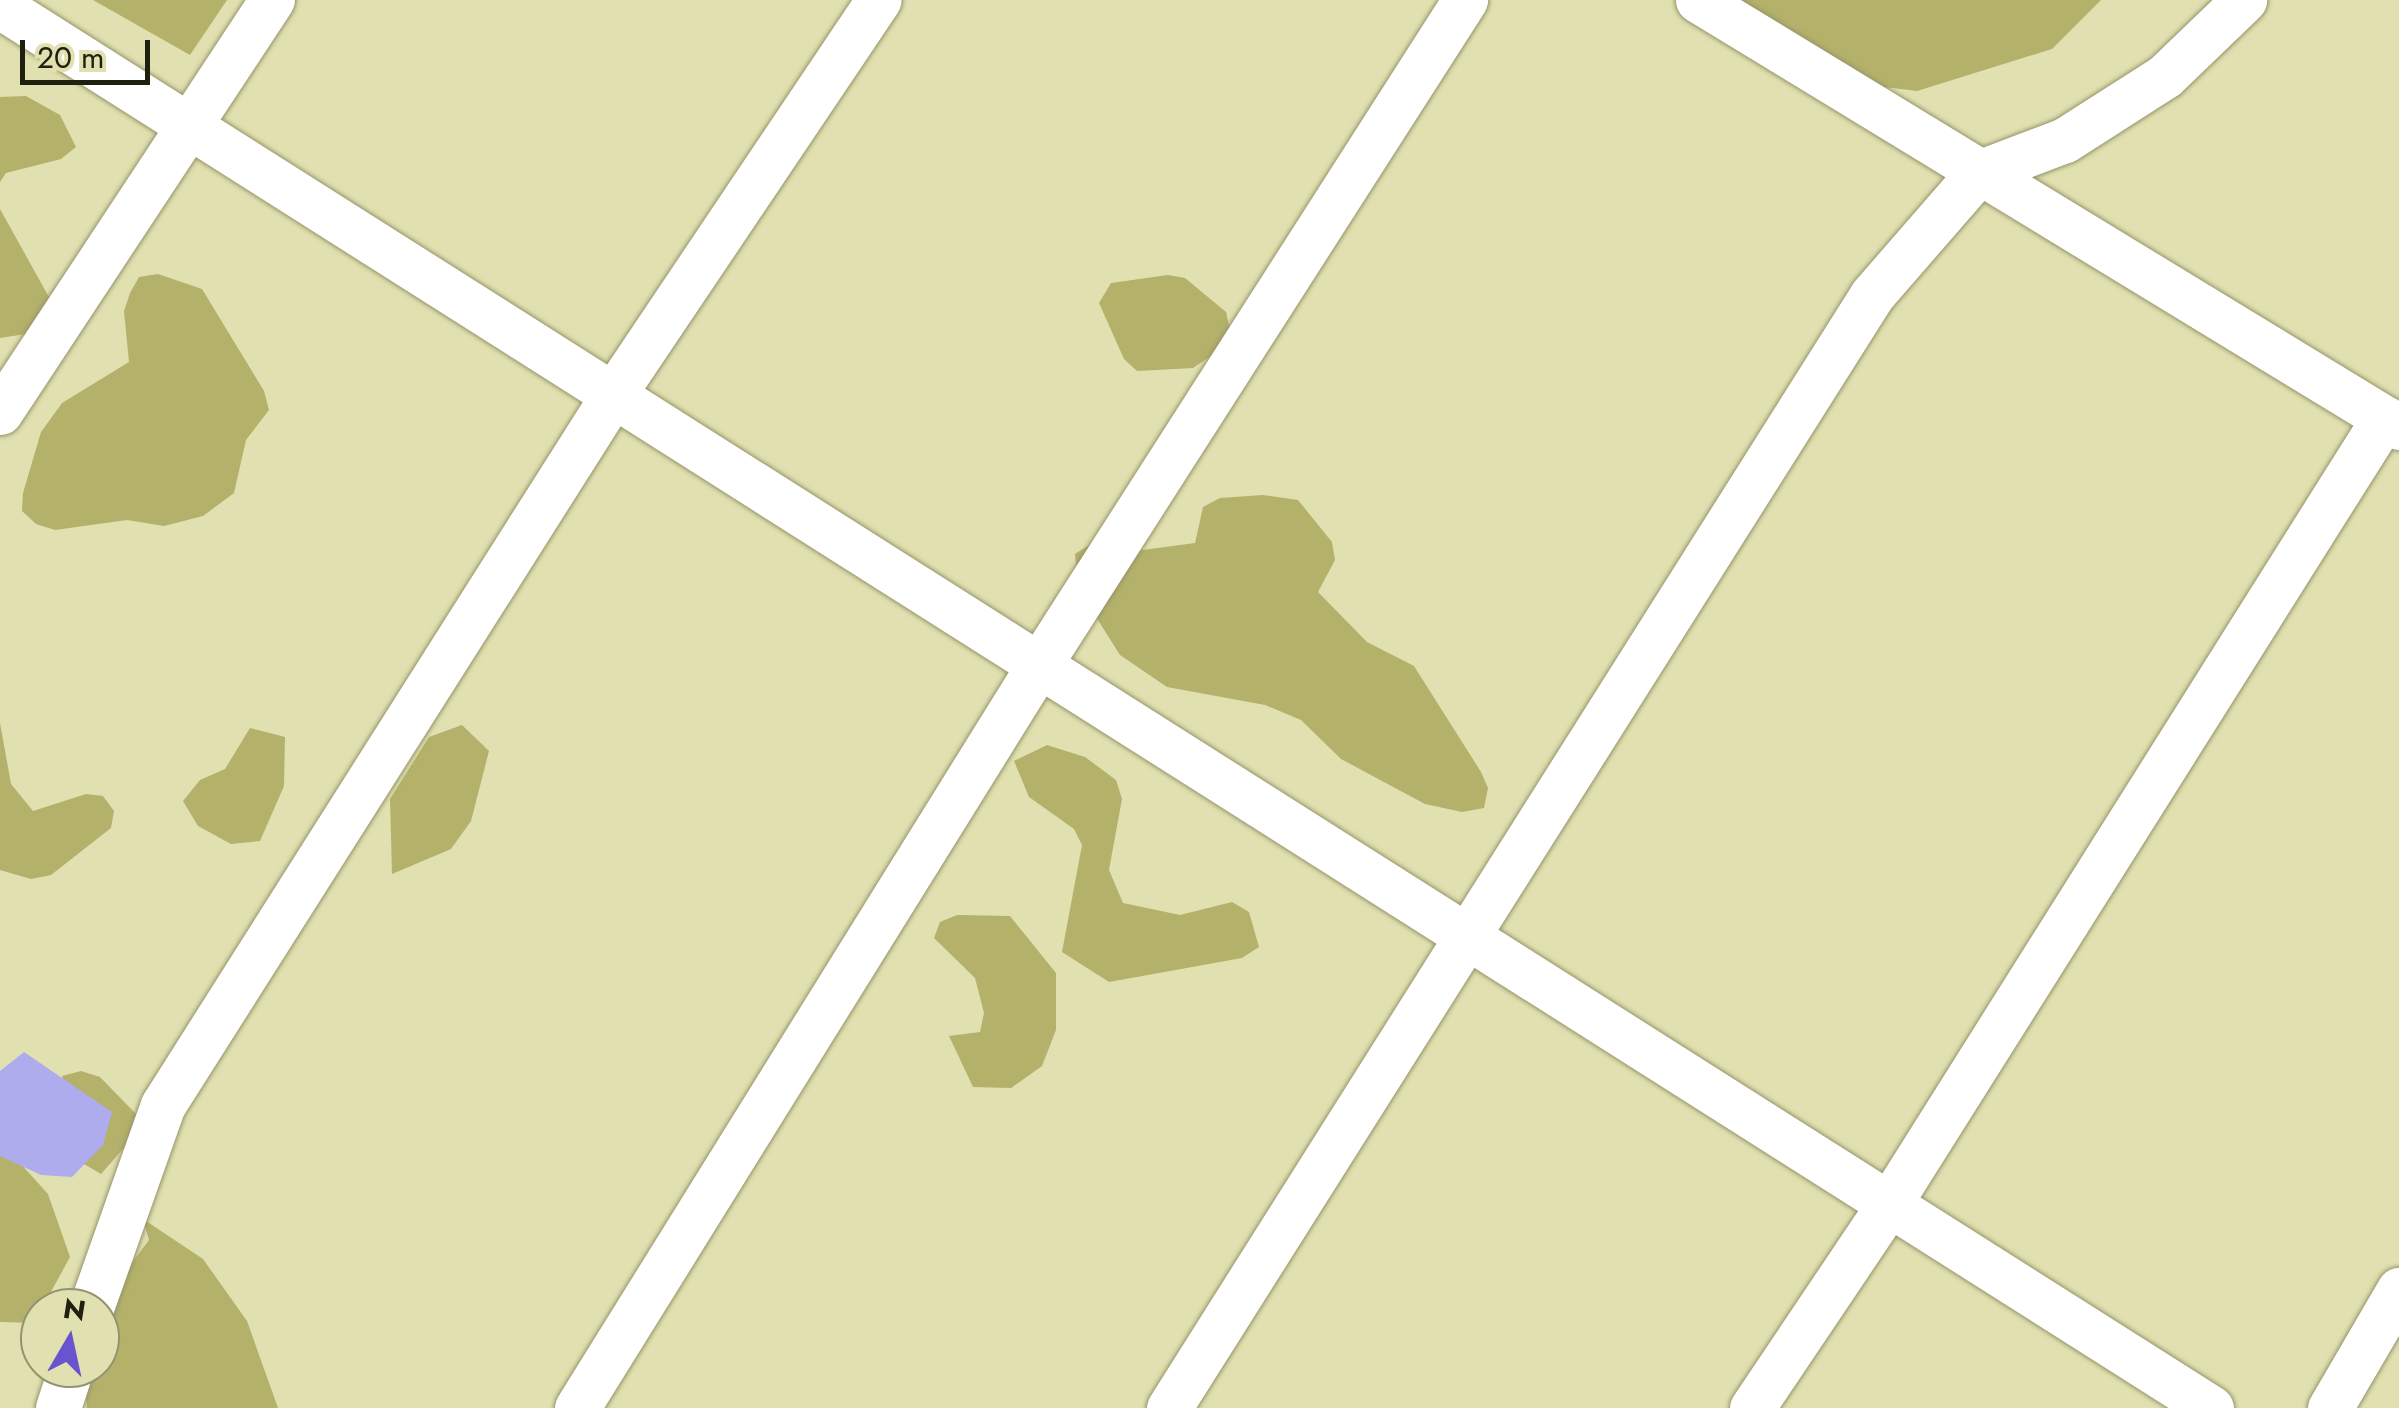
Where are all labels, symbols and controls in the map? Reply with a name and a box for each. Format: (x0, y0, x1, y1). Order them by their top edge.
scale bar (25, 20, 155, 82)
text: 20 m (37, 36, 104, 79)
north arrow (20, 1288, 120, 1388)
text: N (60, 1288, 89, 1332)

